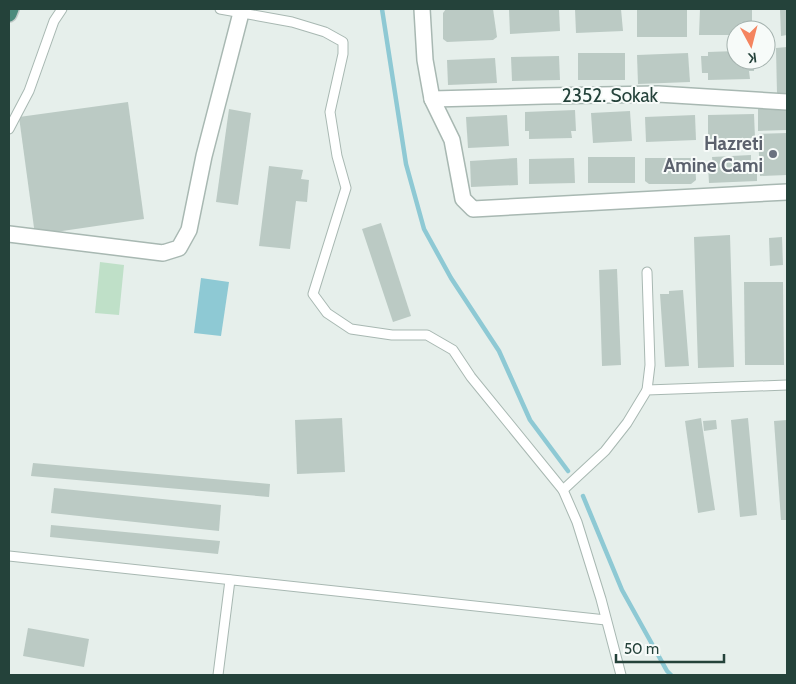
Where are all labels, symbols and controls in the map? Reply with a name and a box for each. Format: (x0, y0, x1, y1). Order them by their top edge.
north arrow (726, 20, 776, 70)
text: K (747, 48, 758, 67)
street label: 2352. Sokak (562, 84, 659, 107)
place label: Hazreti Amine Cami (663, 132, 763, 177)
marker: Hazreti Amine Cami (767, 148, 779, 160)
scale bar (616, 632, 724, 664)
text: 50 m (624, 640, 659, 658)

